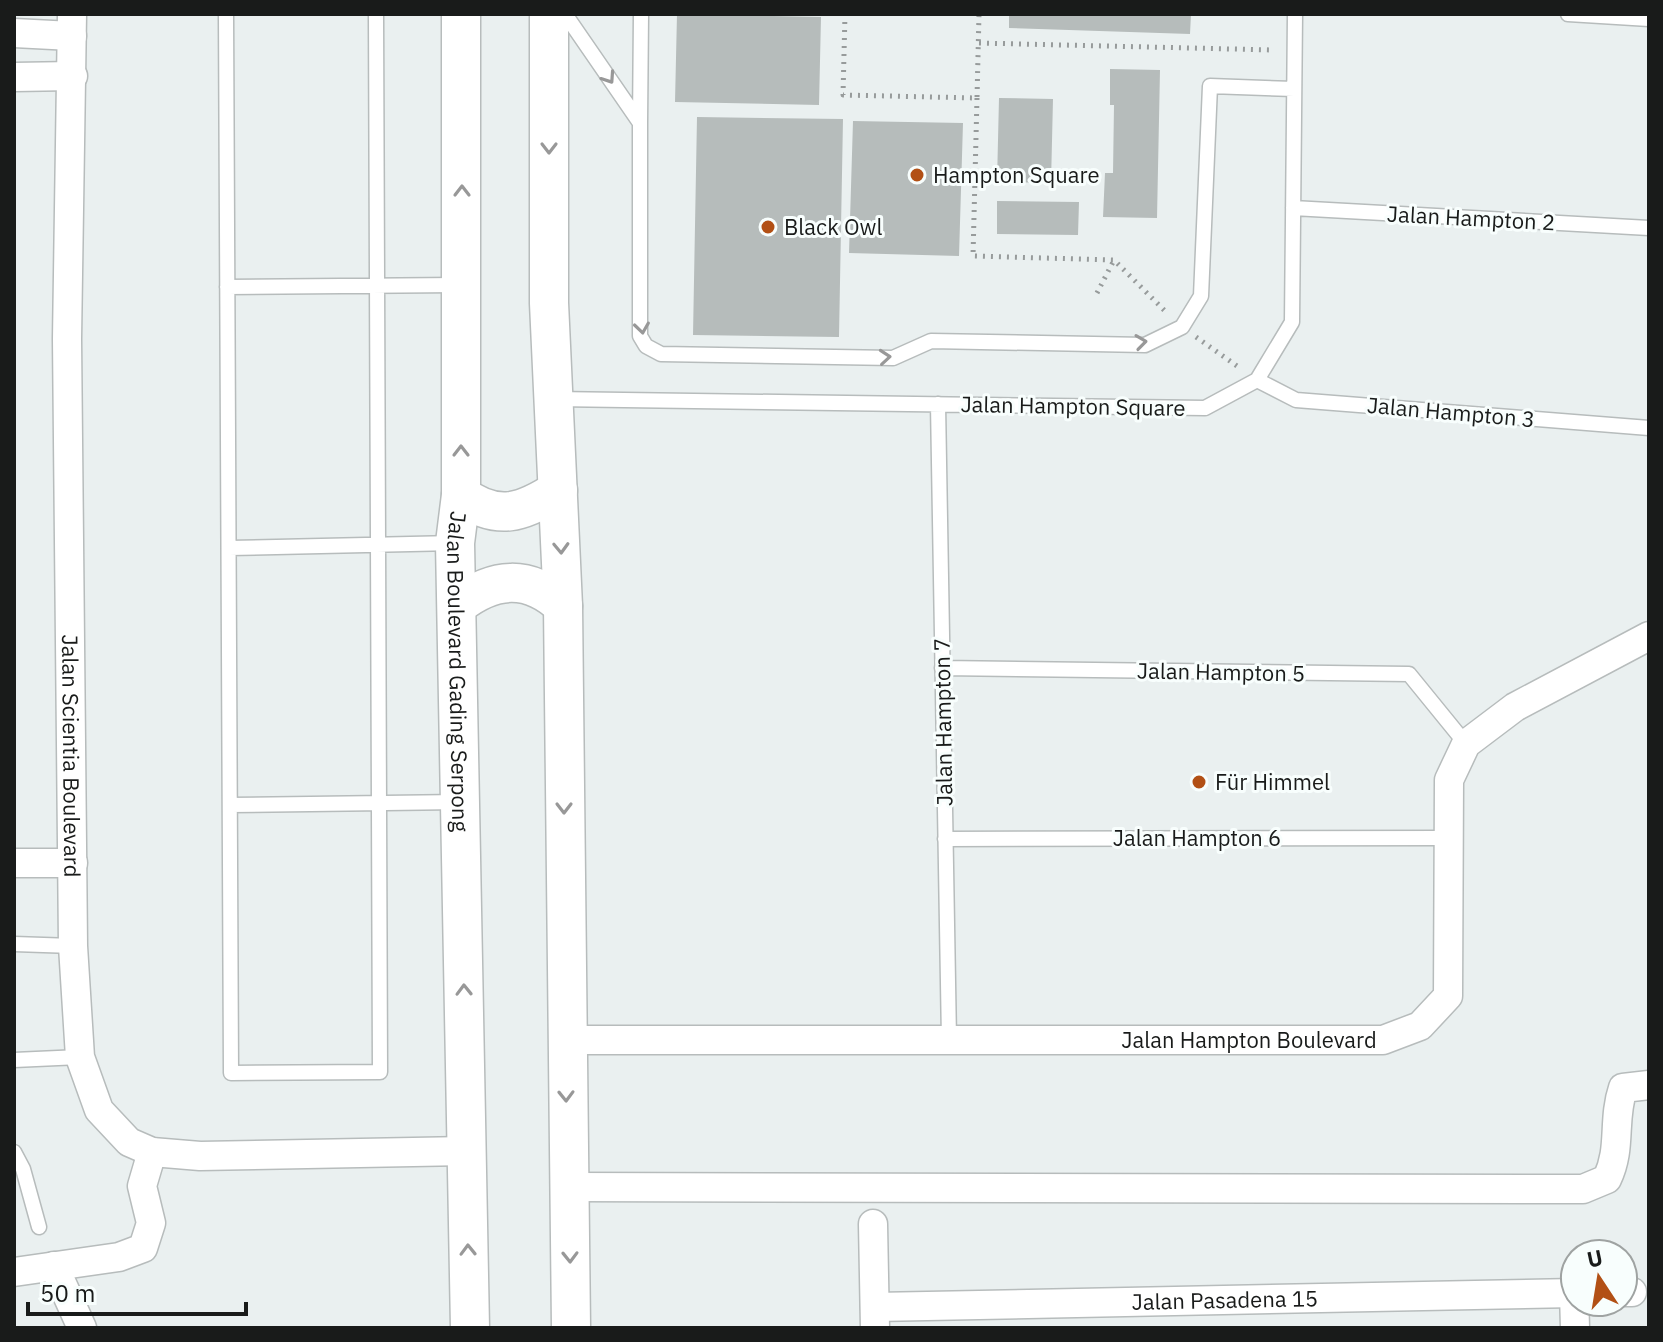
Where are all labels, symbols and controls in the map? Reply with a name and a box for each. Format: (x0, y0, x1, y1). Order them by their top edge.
one-way arrow (599, 70, 614, 84)
one-way arrow (540, 142, 558, 155)
place label: Hampton Square (933, 160, 1100, 189)
marker: Hampton Square (908, 166, 926, 184)
one-way arrow (453, 184, 471, 197)
street label: Jalan Hampton 2 (1386, 199, 1556, 236)
place label: Black Owl (784, 212, 882, 241)
marker: Black Owl (759, 218, 777, 236)
one-way arrow (633, 322, 650, 335)
one-way arrow (1134, 334, 1147, 351)
one-way arrow (878, 348, 891, 365)
street label: Jalan Hampton Square (960, 389, 1186, 422)
street label: Jalan Hampton 3 (1366, 390, 1536, 433)
one-way arrow (452, 444, 470, 457)
street label: Jalan Boulevard Gading Serpong (441, 510, 476, 833)
one-way arrow (552, 542, 569, 555)
street label: Jalan Scientia Boulevard (56, 634, 87, 877)
street label: Jalan Hampton 7 (927, 638, 958, 806)
street label: Jalan Hampton 5 (1137, 656, 1305, 687)
place label: Für Himmel (1215, 767, 1330, 796)
marker: Für Himmel (1190, 773, 1208, 791)
one-way arrow (555, 802, 573, 815)
street label: Jalan Hampton 6 (1113, 823, 1281, 852)
one-way arrow (455, 983, 472, 996)
street label: Jalan Hampton Boulevard (1121, 1025, 1377, 1054)
one-way arrow (558, 1090, 575, 1103)
north arrow (1559, 1238, 1639, 1318)
text: U (1584, 1242, 1605, 1274)
one-way arrow (460, 1243, 477, 1256)
one-way arrow (561, 1251, 579, 1264)
scale bar (28, 1266, 246, 1316)
text: 50 m (40, 1277, 95, 1309)
street label: Jalan Pasadena 15 (1131, 1283, 1318, 1316)

